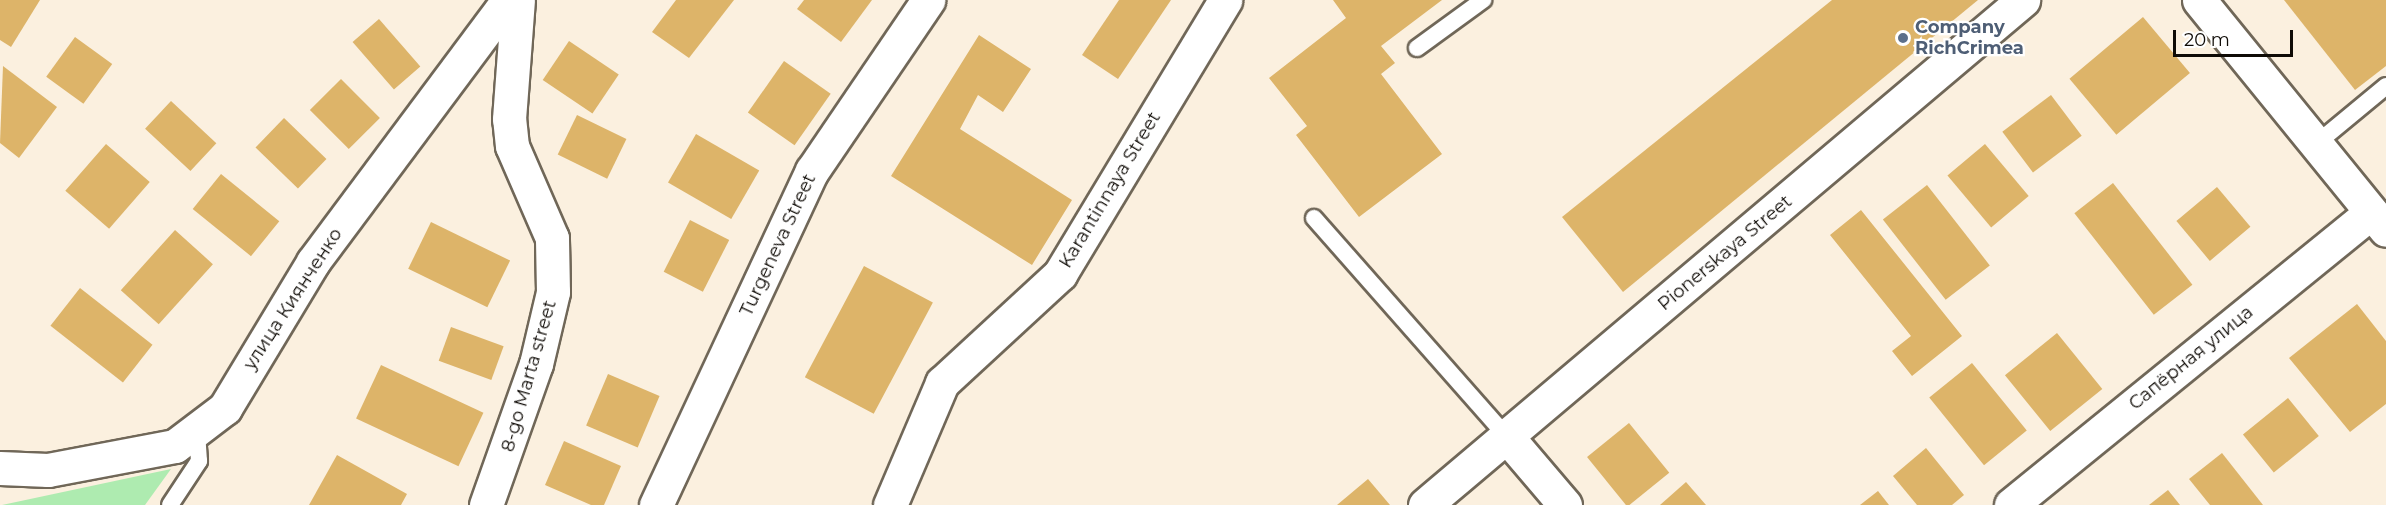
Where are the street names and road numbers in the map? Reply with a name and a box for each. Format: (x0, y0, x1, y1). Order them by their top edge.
street label: Karantinnaya Street (1055, 108, 1165, 272)
street label: Turgeneva Street (736, 170, 820, 320)
street label: Pionerskaya Street (1654, 191, 1796, 315)
street label: улица Киянченко (239, 224, 347, 374)
street label: 8-go Marta street (497, 298, 561, 454)
street label: Сапёрная улица (2125, 301, 2257, 415)

